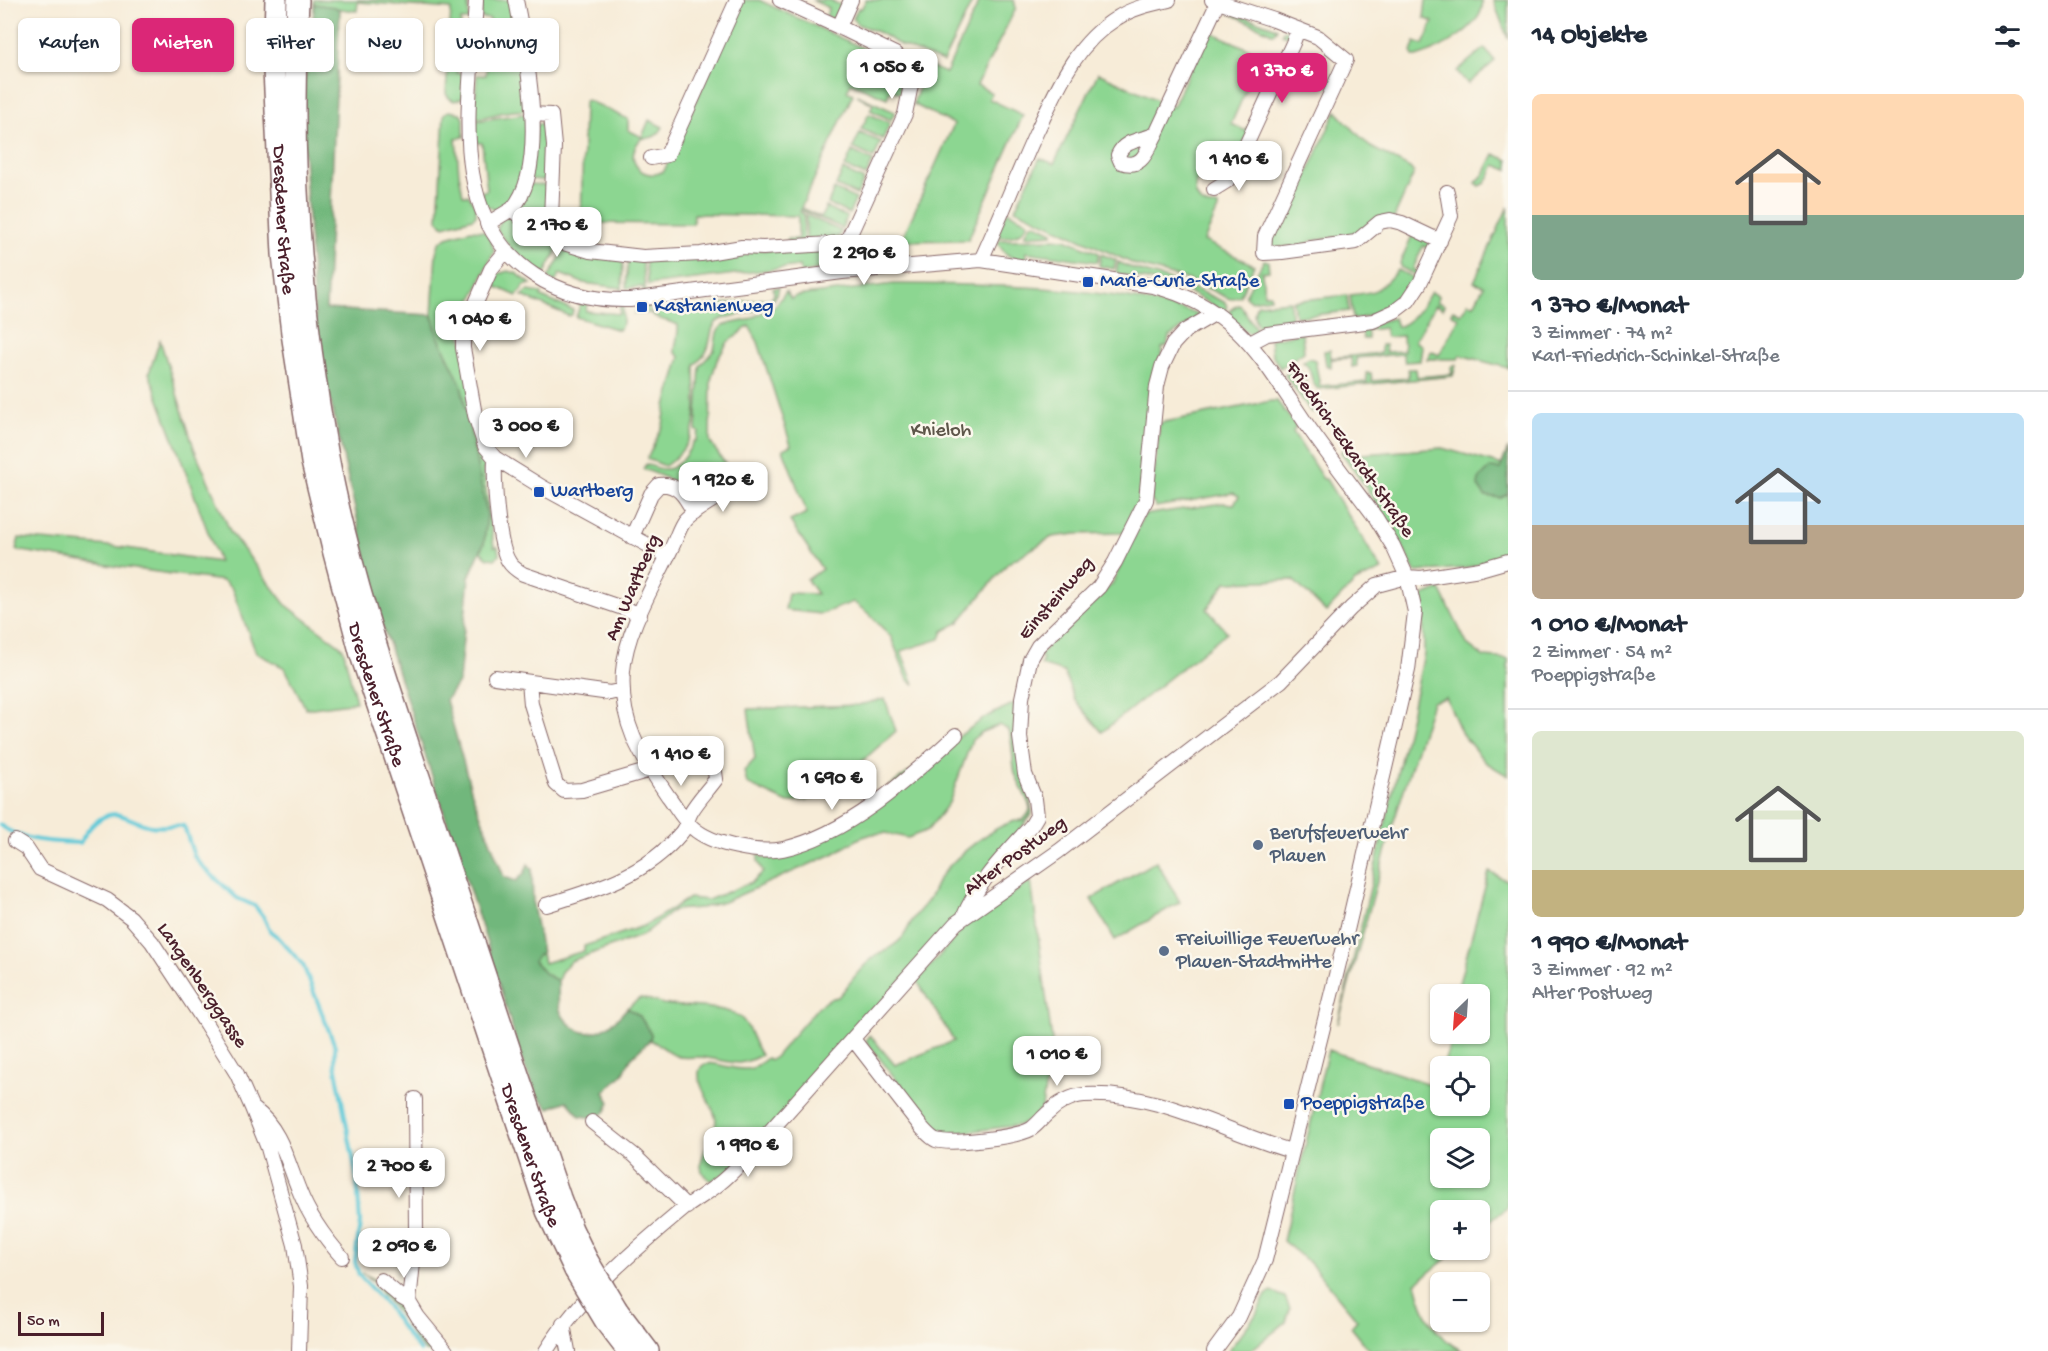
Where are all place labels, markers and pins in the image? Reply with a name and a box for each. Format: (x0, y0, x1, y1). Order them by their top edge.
pin: 1 050 € (837, 49, 947, 100)
pin: 1 370 € (1227, 53, 1337, 104)
pin: 1 410 € (1184, 141, 1294, 192)
pin: 2 170 € (502, 207, 612, 258)
pin: 2 290 € (809, 235, 919, 286)
place label: Marie-Curie-Straße (1100, 271, 1260, 294)
marker: Marie-Curie-Straße (1081, 275, 1095, 289)
place label: Kastanienweg (654, 296, 774, 319)
marker: Kastanienweg (635, 300, 649, 314)
pin: 1 040 € (425, 301, 535, 352)
pin: 3 000 € (471, 408, 581, 459)
pin: 1 920 € (668, 462, 778, 513)
place label: Wartberg (551, 481, 634, 504)
marker: Wartberg (532, 485, 546, 499)
pin: 1 410 € (626, 736, 736, 787)
pin: 1 690 € (777, 760, 887, 811)
place label: Berufsfeuerwehr Plauen (1269, 823, 1409, 869)
marker: Berufsfeuerwehr Plauen (1251, 838, 1265, 852)
place label: Freiwillige Feuerwehr Plauen-Stadtmitte (1175, 929, 1360, 975)
marker: Freiwillige Feuerwehr Plauen-Stadtmitte (1157, 944, 1171, 958)
pin: 1 010 € (1002, 1036, 1112, 1087)
place label: Poeppigstraße (1300, 1093, 1425, 1116)
marker: Poeppigstraße (1282, 1097, 1296, 1111)
pin: 1 990 € (693, 1127, 803, 1178)
pin: 2 700 € (344, 1148, 454, 1199)
pin: 2 090 € (349, 1228, 459, 1279)

